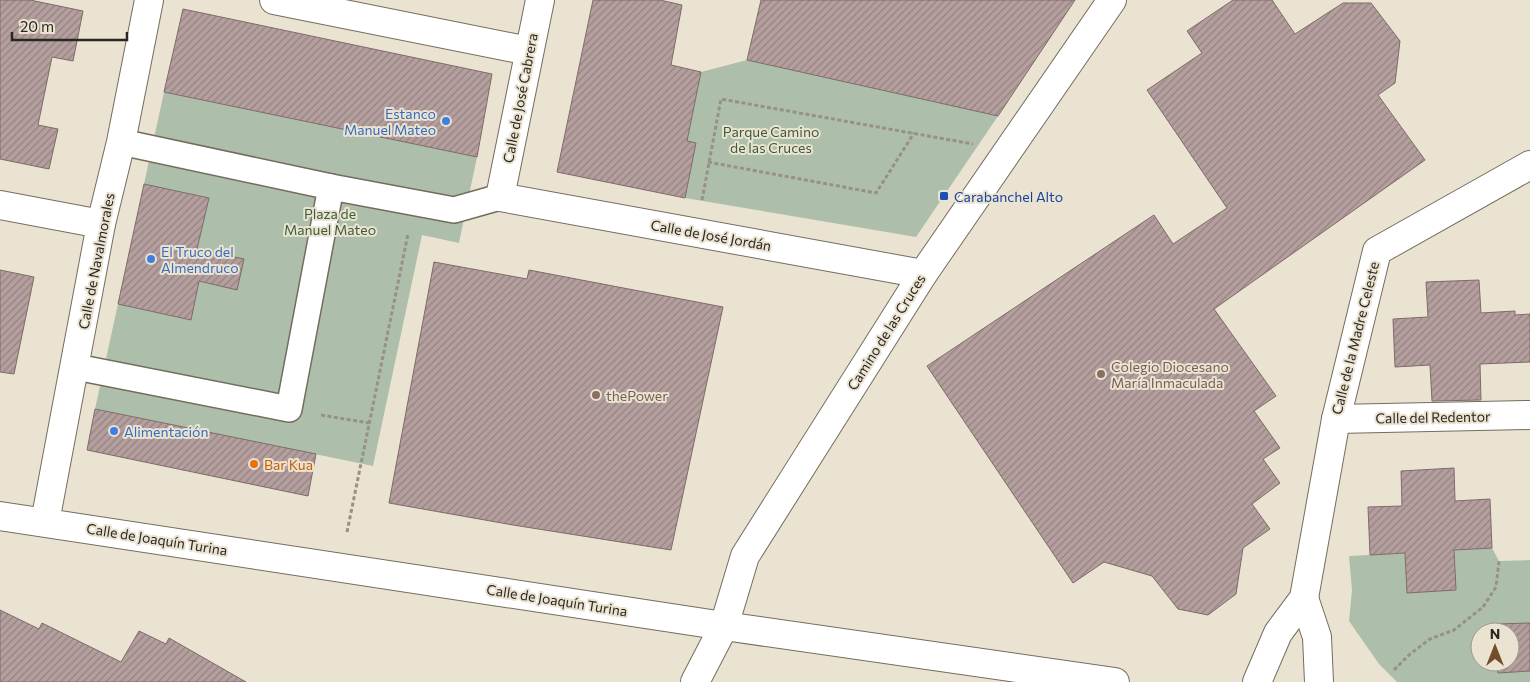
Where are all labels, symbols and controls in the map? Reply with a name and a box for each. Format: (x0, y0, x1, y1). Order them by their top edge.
scale bar (12, 10, 128, 42)
text: 20 m (20, 17, 54, 35)
street label: Calle de José Cabrera (499, 32, 541, 164)
place label: Estanco Manuel Mateo (344, 105, 436, 138)
marker: Estanco Manuel Mateo (440, 115, 452, 127)
park label: Parque Camino de las Cruces (723, 123, 819, 156)
place label: Carabanchel Alto (954, 188, 1063, 205)
marker: Carabanchel Alto (938, 190, 950, 202)
street label: Calle de Navalmorales (74, 191, 118, 331)
park label: Plaza de Manuel Mateo (284, 205, 376, 238)
street label: Calle de José Jordán (649, 216, 773, 254)
place label: El Truco del Almendruco (161, 243, 239, 276)
marker: El Truco del Almendruco (145, 253, 157, 265)
street label: Calle de la Madre Celeste (1328, 260, 1382, 416)
street label: Camino de las Cruces (843, 271, 929, 393)
place label: Colegio Diocesano María Inmaculada (1111, 358, 1229, 391)
marker: Colegio Diocesano María Inmaculada (1095, 368, 1107, 380)
place label: thePower (606, 387, 668, 404)
marker: thePower (590, 389, 602, 401)
street label: Calle del Redentor (1375, 407, 1491, 427)
place label: Alimentación (124, 423, 208, 440)
marker: Alimentación (108, 425, 120, 437)
place label: Bar Kua (264, 456, 313, 473)
marker: Bar Kua (248, 458, 260, 470)
street label: Calle de Joaquín Turina (85, 519, 229, 559)
street label: Calle de Joaquín Turina (485, 580, 629, 620)
north arrow (1470, 622, 1520, 672)
text: N (1490, 625, 1500, 642)

